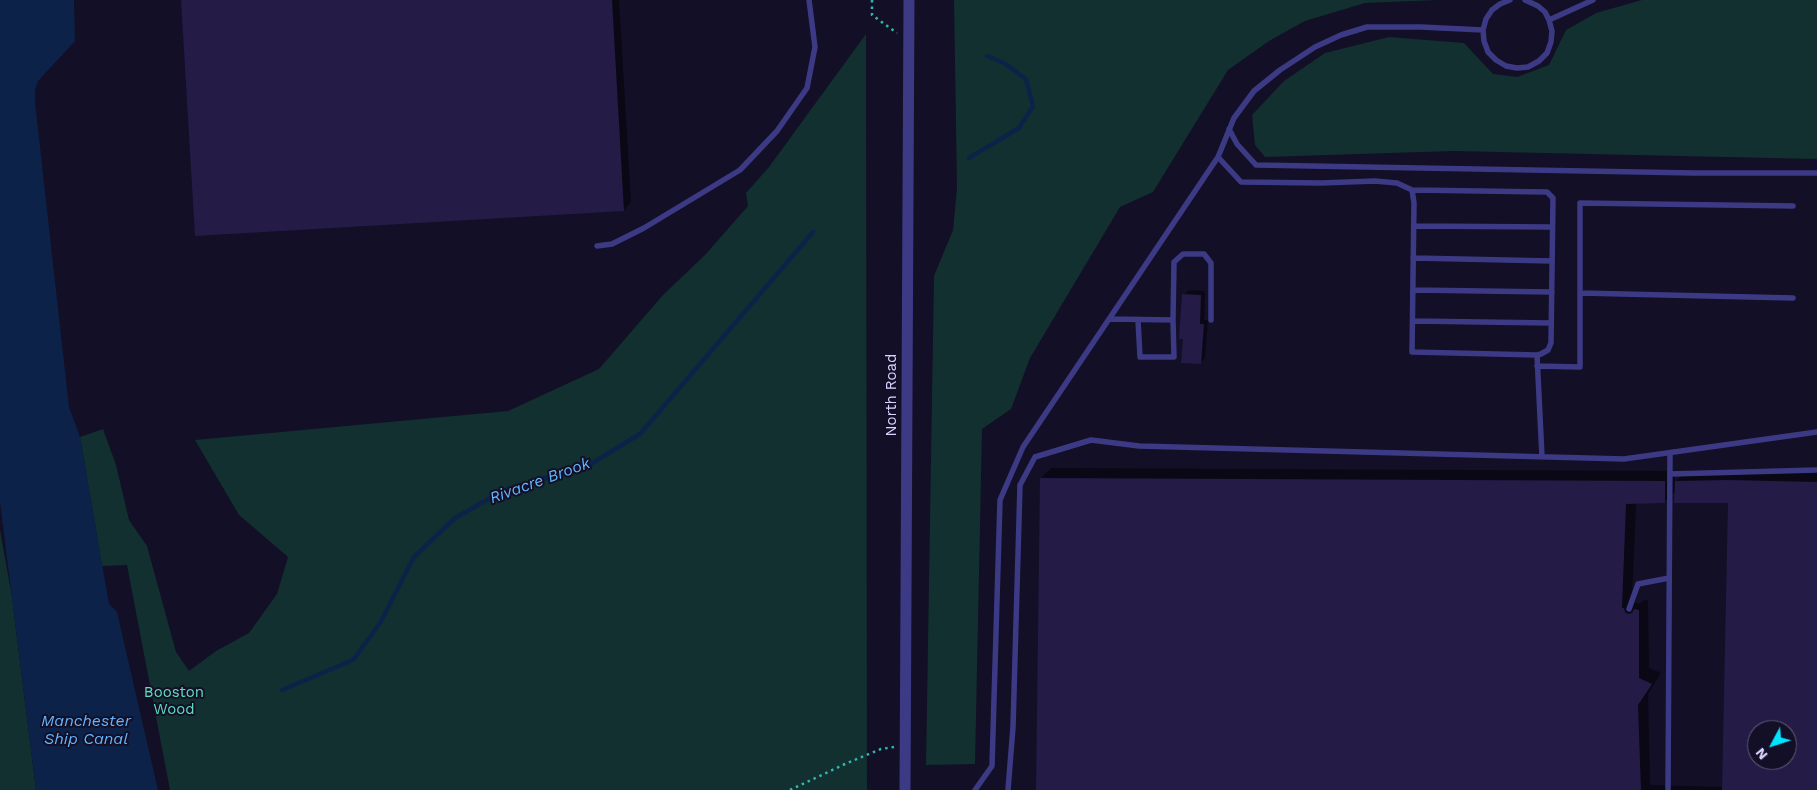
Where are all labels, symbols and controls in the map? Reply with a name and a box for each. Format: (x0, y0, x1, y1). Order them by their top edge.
street label: North Road (883, 354, 901, 436)
water label: Rivacre Brook (487, 454, 593, 508)
park label: Booston Wood (144, 684, 204, 719)
water label: Manchester Ship Canal (41, 711, 131, 749)
north arrow (1747, 720, 1797, 770)
text: N (1752, 745, 1771, 763)

